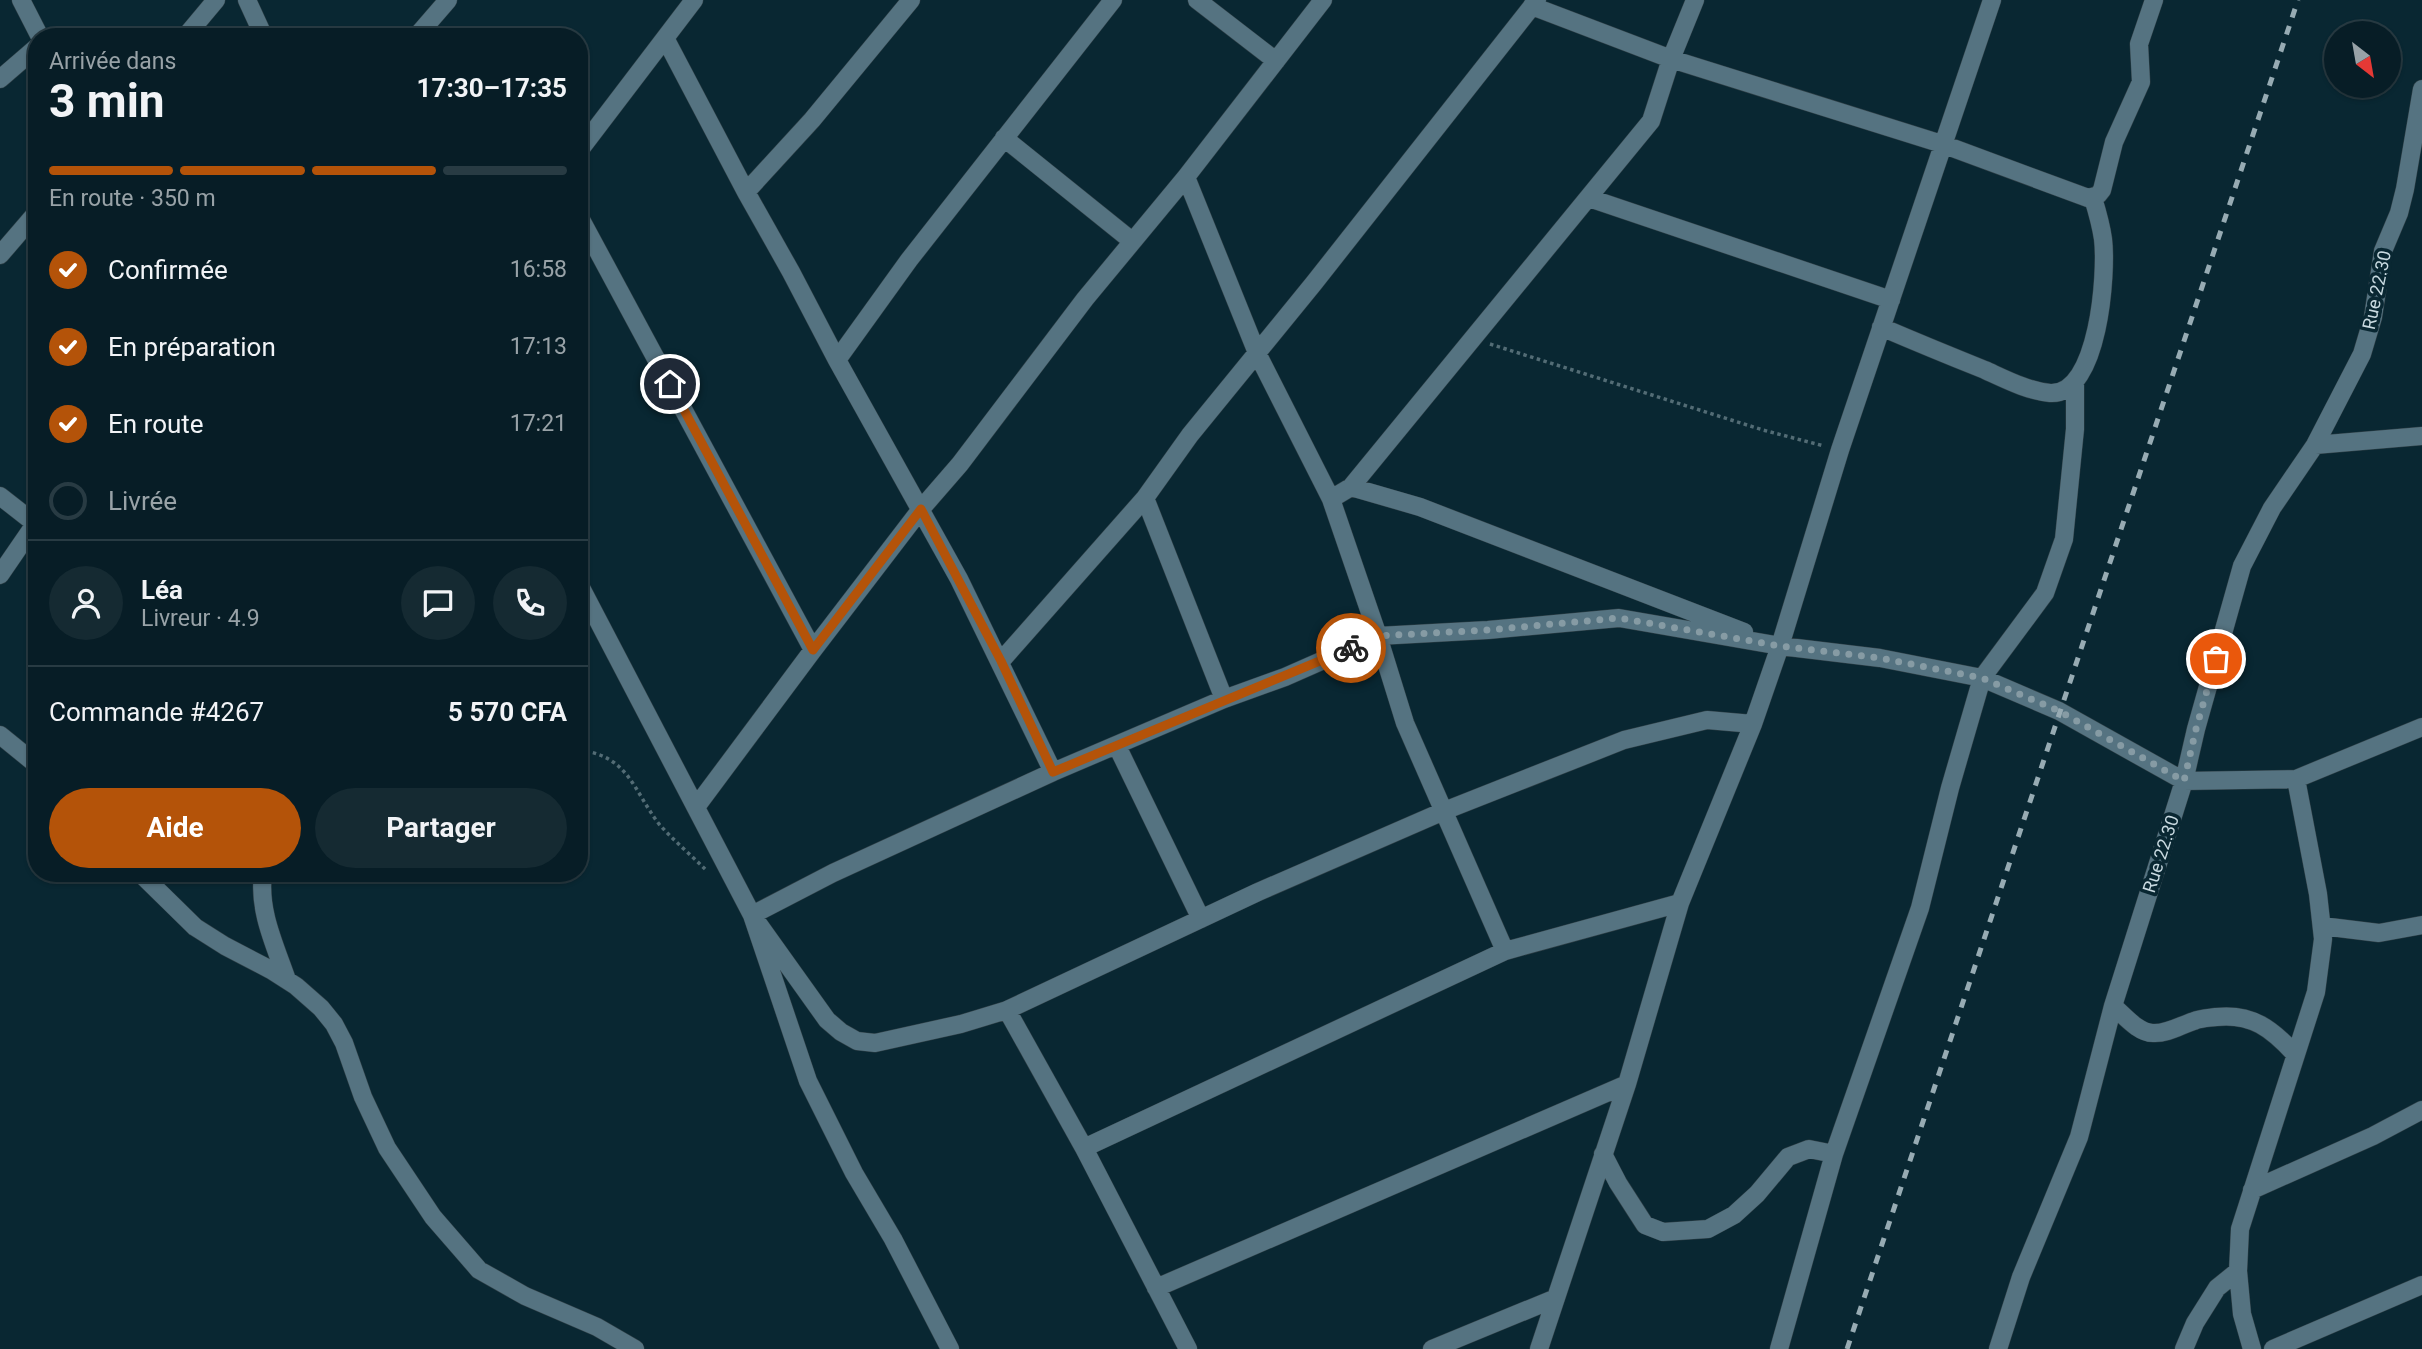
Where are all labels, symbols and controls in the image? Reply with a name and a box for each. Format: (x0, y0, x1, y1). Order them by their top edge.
north arrow (2324, 21, 2401, 98)
map controls (2324, 21, 2401, 98)
text: Arrivée dans (49, 48, 176, 75)
text: 17:30–17:35 (417, 73, 567, 103)
text: 3 min (49, 74, 165, 128)
text: En route · 350 m (49, 185, 216, 212)
street label: Rue 22.30 (2358, 248, 2395, 331)
icon: check (49, 251, 87, 289)
text: Confirmée (108, 255, 228, 285)
text: 16:58 (510, 256, 567, 283)
icon: check (49, 328, 87, 366)
text: En préparation (108, 332, 276, 362)
text: 17:13 (510, 333, 567, 360)
pin (640, 354, 700, 414)
icon: home (651, 365, 689, 403)
icon: check (49, 405, 87, 443)
text: En route (108, 409, 204, 439)
text: 17:21 (510, 410, 567, 437)
text: Livrée (108, 486, 177, 516)
button: person (49, 566, 123, 640)
button: chat (401, 566, 475, 640)
button: phone (493, 566, 567, 640)
text: Léa (141, 575, 183, 605)
text: Livreur · 4.9 (141, 605, 260, 632)
courier (1316, 613, 1386, 683)
icon: bike (1332, 629, 1370, 667)
pin (2186, 629, 2246, 689)
icon: bag (2197, 640, 2235, 678)
text: Commande #4267 (49, 697, 264, 727)
text: 5 570 CFA (448, 697, 567, 727)
button: Aide (49, 788, 301, 868)
button: Partager (315, 788, 567, 868)
street label: Rue 22.30 (2138, 812, 2183, 895)

